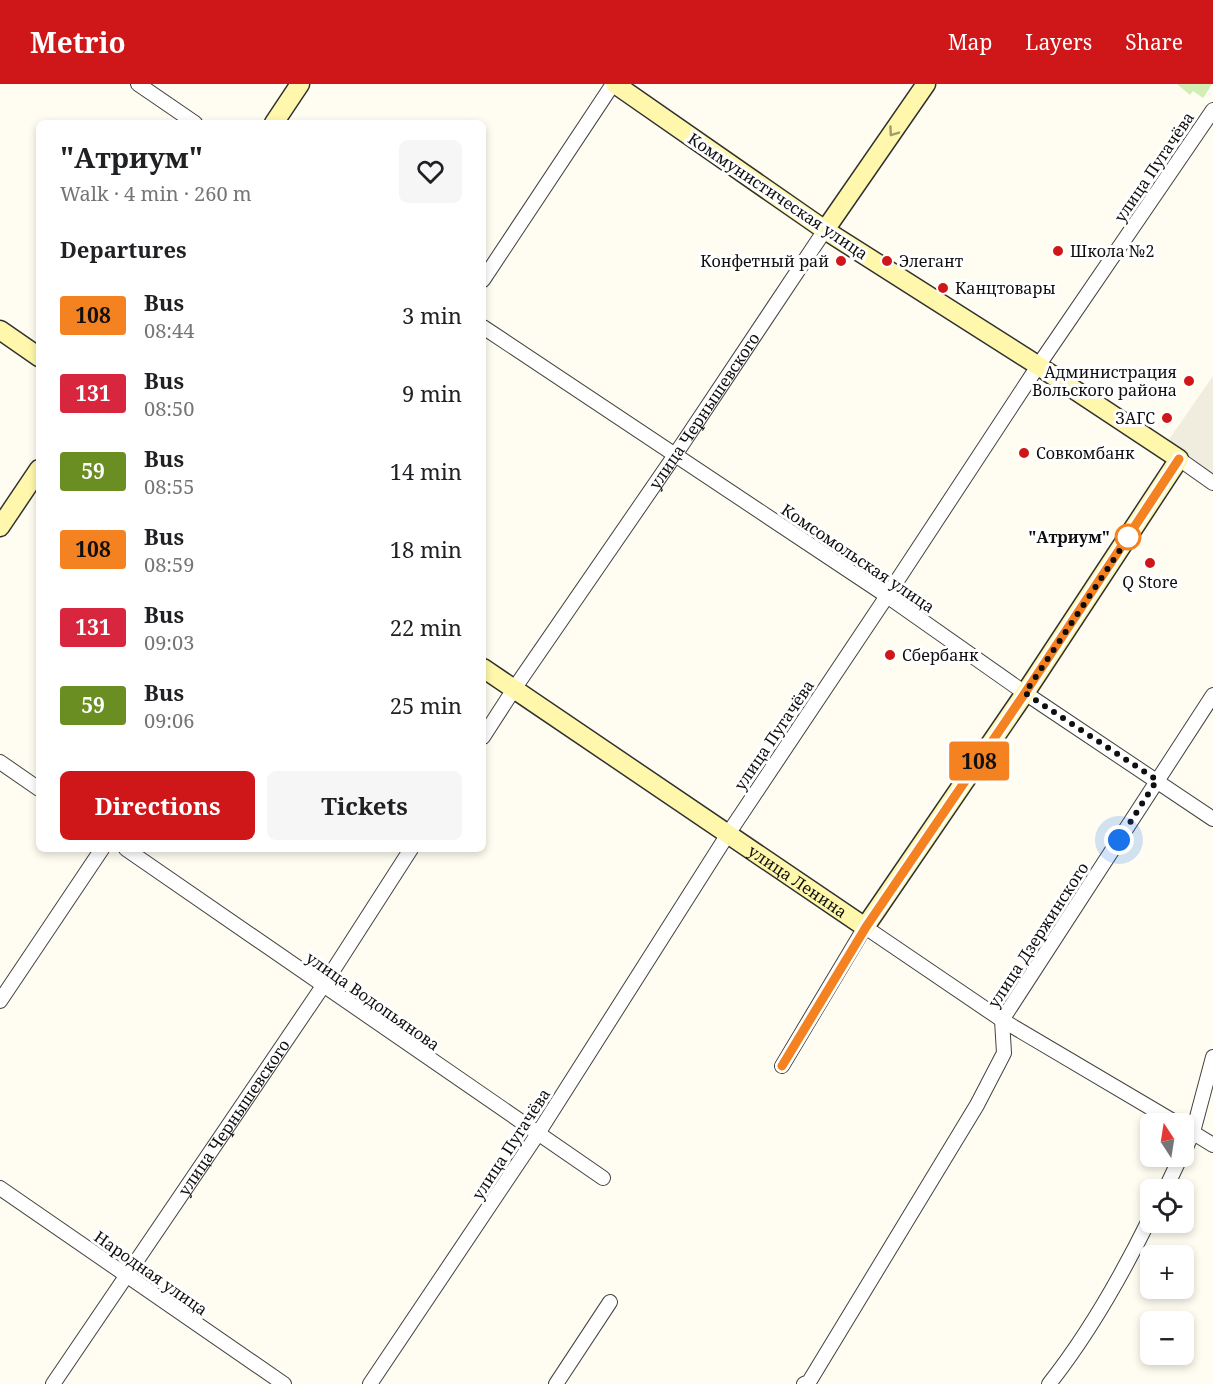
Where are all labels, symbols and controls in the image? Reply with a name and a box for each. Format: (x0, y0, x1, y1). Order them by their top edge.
text: Metrio (30, 23, 126, 61)
text: Map (948, 28, 992, 56)
text: Layers (1025, 28, 1092, 56)
text: Share (1125, 28, 1183, 56)
street label: улица Пугачёва (1109, 108, 1199, 226)
one-way arrow (889, 126, 900, 137)
street label: Коммунистическая улица (684, 127, 872, 265)
text: "Атриум" (60, 138, 203, 176)
button: heart (399, 140, 462, 203)
text: Walk · 4 min · 260 m (60, 180, 252, 207)
text: Departures (60, 234, 187, 264)
place label: Школа №2 (1070, 240, 1154, 262)
marker: Школа №2 (1051, 244, 1065, 258)
place label: Конфетный рай (700, 250, 829, 272)
place label: Элегант (899, 250, 964, 272)
marker: Конфетный рай (834, 254, 848, 268)
marker: Элегант (880, 254, 894, 268)
place label: Канцтовары (955, 277, 1056, 299)
marker: Канцтовары (936, 281, 950, 295)
text: Bus (144, 287, 184, 317)
text: 3 min (402, 300, 462, 330)
text: 108 (75, 301, 111, 329)
text: 08:44 (144, 317, 194, 344)
street label: улица Чернышевского (644, 328, 765, 494)
place label: Администрация Вольского района (1032, 361, 1177, 401)
text: Bus (144, 365, 184, 395)
marker: Администрация Вольского района (1182, 374, 1196, 388)
text: 9 min (402, 378, 462, 408)
text: 131 (75, 379, 111, 407)
text: 08:50 (144, 395, 194, 422)
place label: ЗАГС (1115, 407, 1155, 429)
marker: ЗАГС (1160, 411, 1174, 425)
place label: Совкомбанк (1036, 442, 1135, 464)
text: Bus (144, 443, 184, 473)
marker: Совкомбанк (1017, 446, 1031, 460)
text: 14 min (390, 456, 462, 486)
text: 59 (81, 457, 105, 485)
text: 08:55 (144, 473, 194, 500)
street label: Комсомольская улица (777, 498, 939, 618)
text: Bus (144, 521, 184, 551)
marker: "Атриум" (1115, 524, 1141, 550)
place label: "Атриум" (1028, 526, 1110, 548)
text: 18 min (390, 534, 462, 564)
text: 108 (75, 535, 111, 563)
text: 08:59 (144, 551, 194, 578)
marker: Q Store (1143, 556, 1157, 570)
place label: Q Store (1122, 571, 1178, 593)
text: Bus (144, 599, 184, 629)
text: 22 min (390, 612, 462, 642)
text: 131 (75, 613, 111, 641)
text: 09:03 (144, 629, 194, 656)
place label: Сбербанк (902, 644, 979, 666)
marker: Сбербанк (883, 648, 897, 662)
street label: улица Пугачёва (729, 676, 819, 794)
text: Bus (144, 677, 184, 707)
text: 25 min (390, 690, 462, 720)
text: 59 (81, 691, 105, 719)
text: 09:06 (144, 707, 194, 734)
line badge: 108 (944, 742, 1014, 780)
text: 108 (961, 747, 997, 775)
button: Directions (60, 771, 255, 840)
button: Tickets (267, 771, 462, 840)
your location (1104, 825, 1134, 855)
street label: улица Ленина (744, 840, 851, 923)
street label: улица Дзержинского (983, 858, 1093, 1012)
street label: улица Водопьянова (302, 946, 444, 1056)
street label: улица Чернышевского (173, 1035, 295, 1200)
street label: улица Пугачёва (467, 1084, 555, 1204)
north arrow (1140, 1113, 1194, 1167)
map controls (1140, 1113, 1194, 1365)
button: locate (1140, 1179, 1194, 1233)
street label: Народная улица (90, 1226, 212, 1320)
button: + (1140, 1245, 1194, 1299)
button: − (1140, 1311, 1194, 1365)

